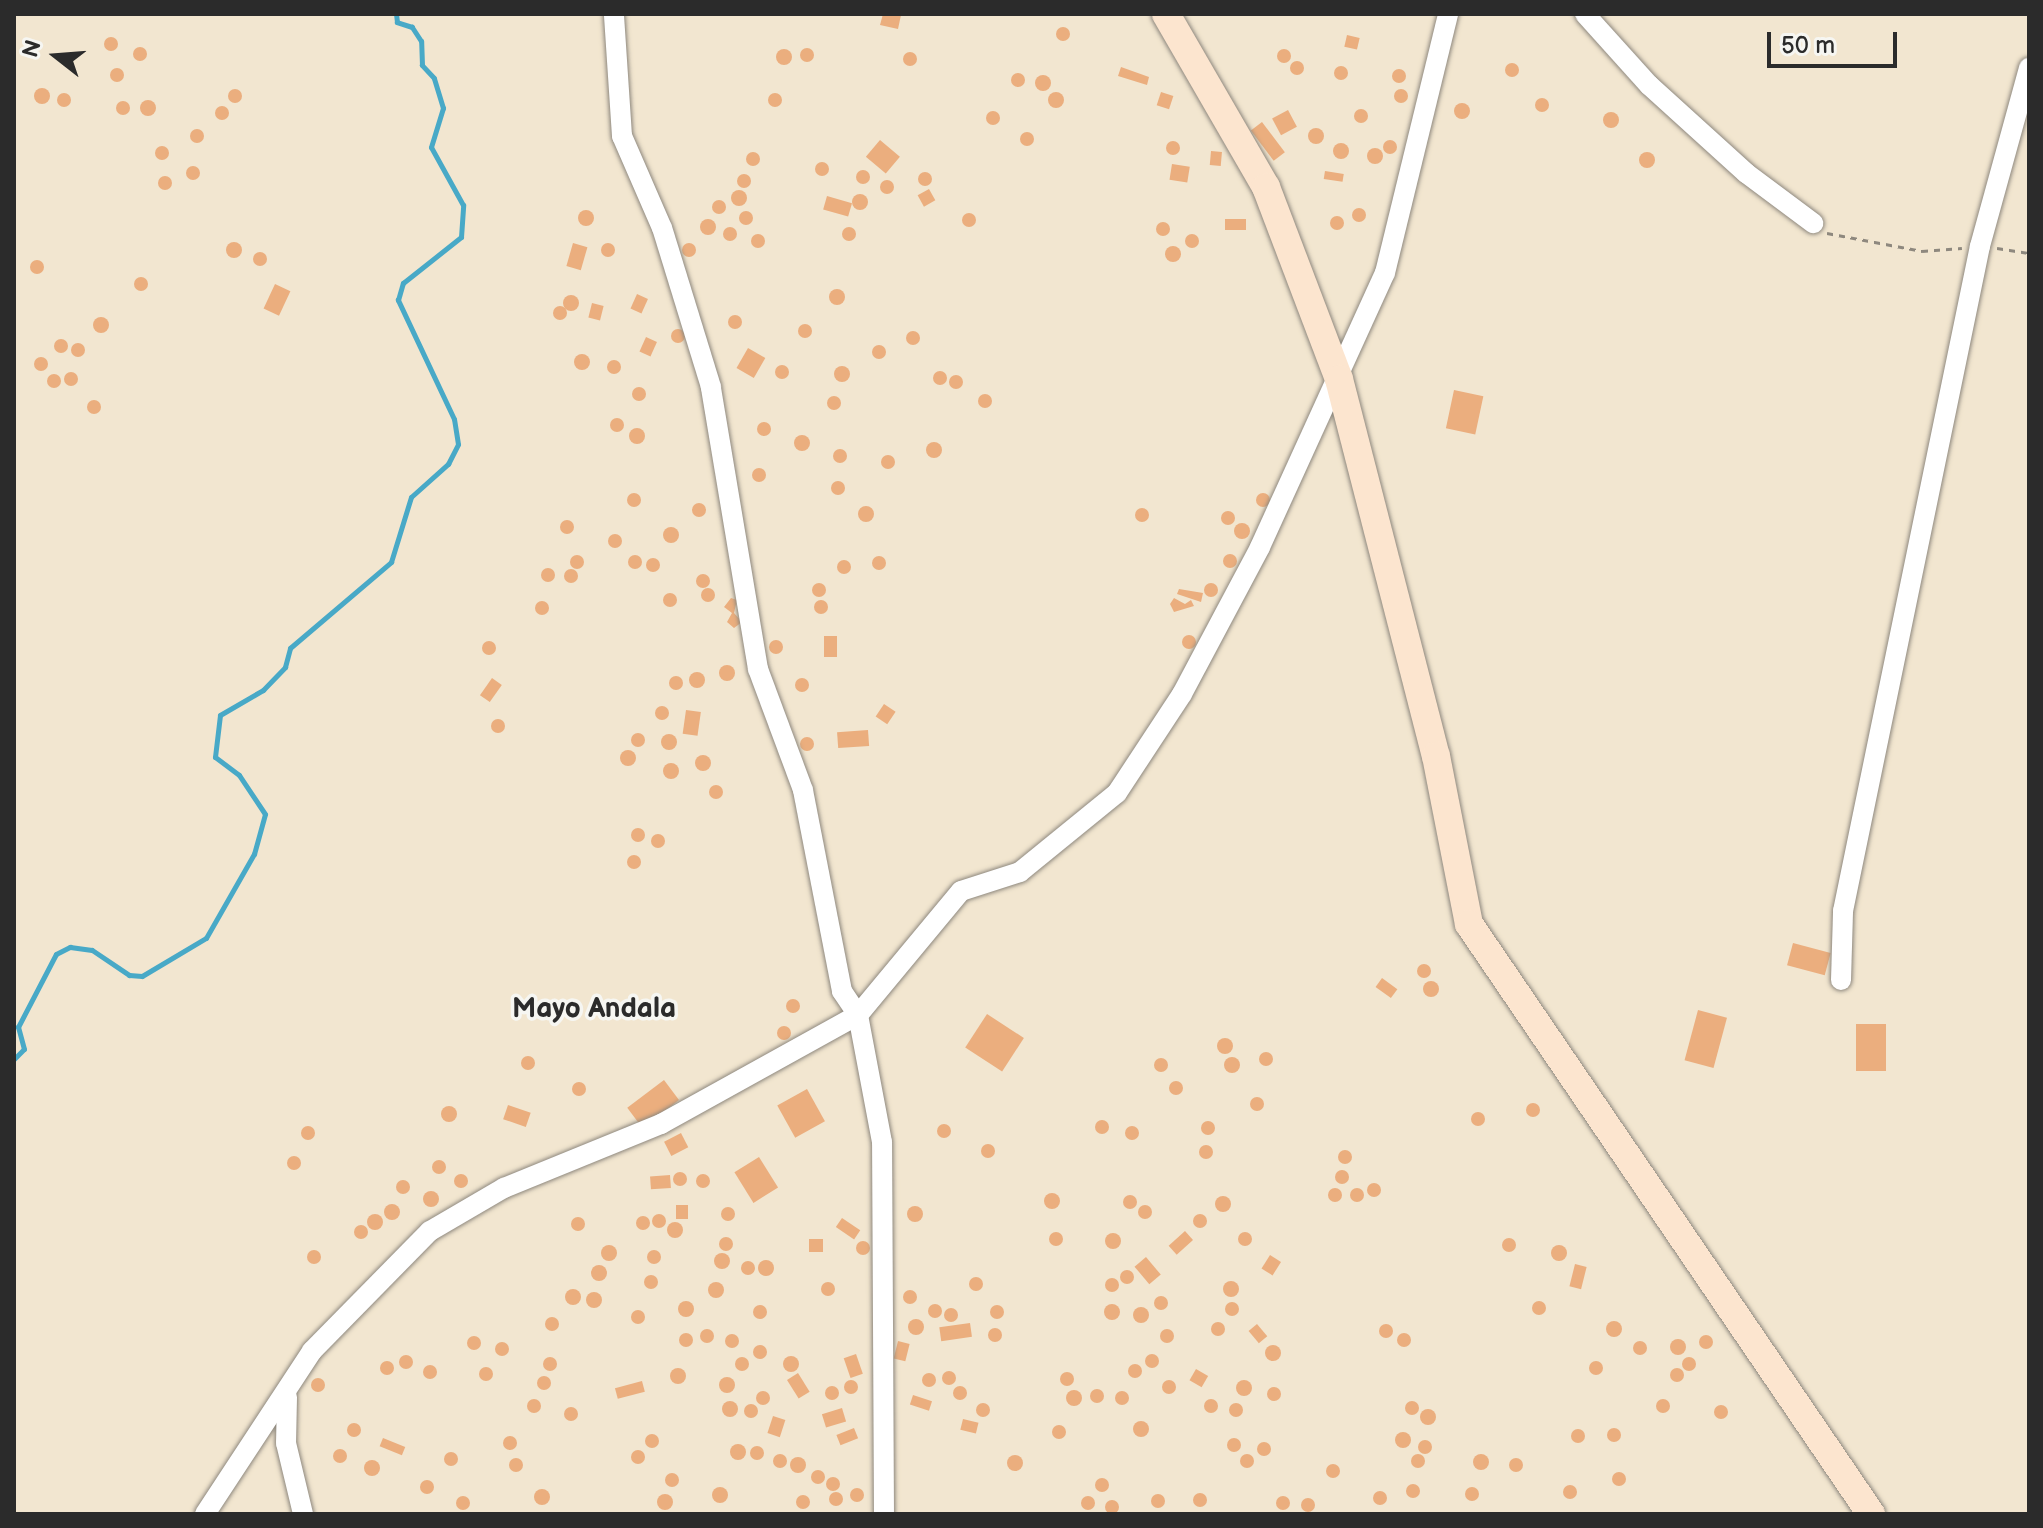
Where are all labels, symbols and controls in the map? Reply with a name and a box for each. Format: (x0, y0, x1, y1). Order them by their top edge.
north arrow (16, 16, 96, 96)
scale bar (1771, 16, 1901, 66)
text: 50 m (1781, 31, 1835, 60)
text: N (17, 37, 48, 61)
district label: Mayo Andala (512, 992, 676, 1026)

